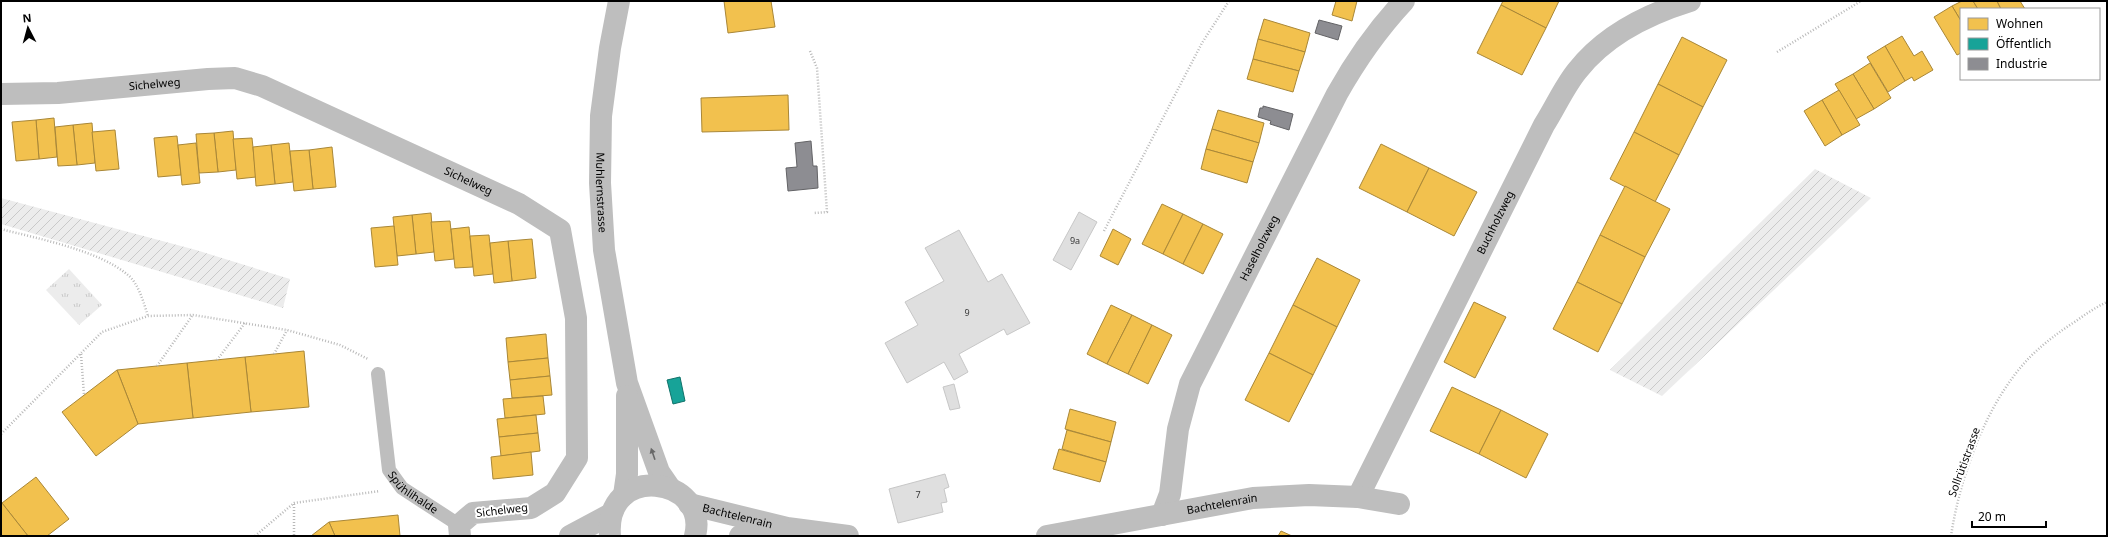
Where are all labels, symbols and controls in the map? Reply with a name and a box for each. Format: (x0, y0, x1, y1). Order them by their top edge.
north arrow (8, 8, 48, 48)
legend (1960, 8, 2100, 80)
text: N (22, 10, 32, 25)
text: Wohnen (1996, 15, 2043, 32)
text: Öffentlich (1996, 35, 2052, 52)
text: Industrie (1996, 55, 2047, 72)
street label: Sichelweg (128, 74, 181, 93)
street label: Muhlernstrasse (593, 152, 611, 233)
street label: Sichelweg (442, 163, 495, 198)
street label: Buchholzweg (1473, 188, 1517, 256)
street label: Haselholzweg (1236, 212, 1281, 283)
house number: 9a (1070, 234, 1080, 247)
house number: 9 (964, 306, 970, 319)
street label: Sollrütistrasse (1944, 425, 1983, 499)
one-way arrow (649, 447, 655, 459)
street label: Spühlihalde (385, 468, 441, 517)
house number: 7 (915, 488, 921, 501)
street label: Bachtelenrain (1185, 490, 1258, 517)
street label: Sichelweg (475, 499, 528, 520)
street label: Bachtelenrain (701, 500, 774, 531)
scale bar (1972, 503, 2046, 529)
text: 20 m (1978, 508, 2006, 525)

